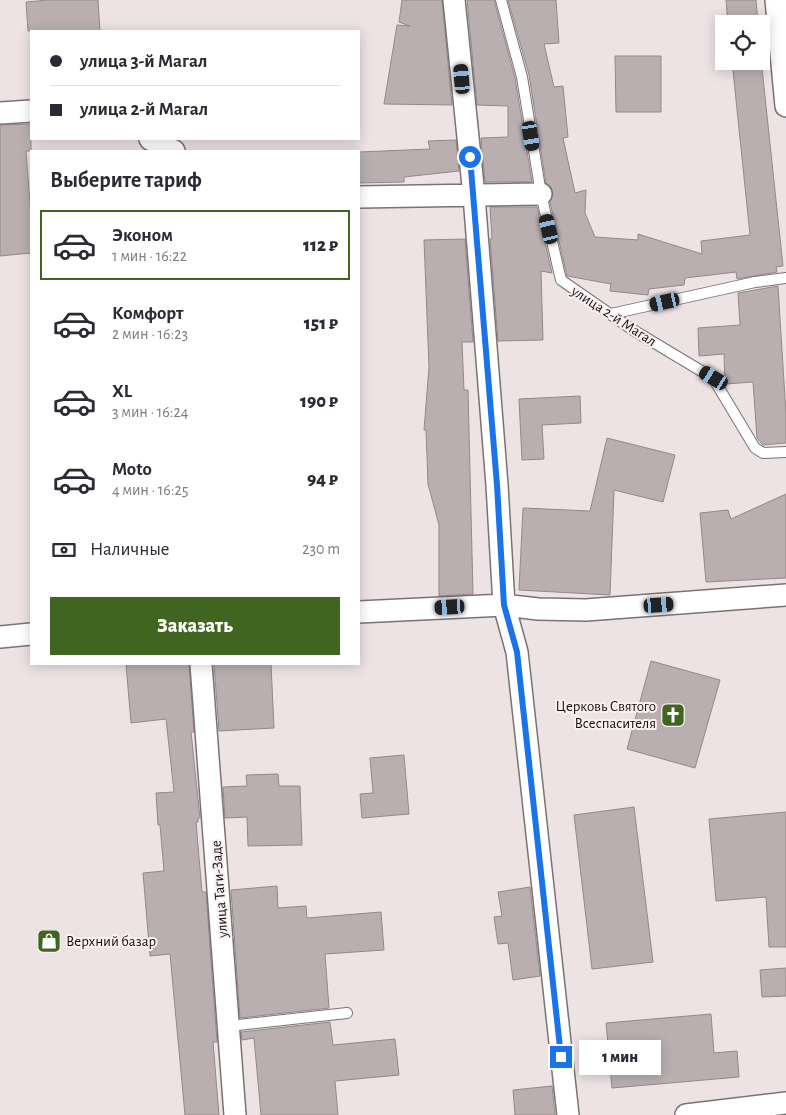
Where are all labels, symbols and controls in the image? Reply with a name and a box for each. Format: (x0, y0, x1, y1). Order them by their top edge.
map controls (715, 15, 770, 70)
button: locate (715, 15, 770, 70)
text: улица 3-й Магал (80, 52, 208, 71)
car (453, 63, 470, 95)
text: улица 2-й Магал (80, 100, 208, 119)
car (521, 120, 540, 152)
route start (459, 146, 481, 168)
text: Выберите тариф (50, 169, 202, 191)
car (538, 213, 559, 245)
icon: car (52, 223, 97, 268)
text: Эконом (112, 226, 173, 245)
text: 112 ₽ (303, 236, 338, 255)
text: 1 мин · 16:22 (112, 248, 187, 264)
street label: улица 2-й Магал (568, 283, 659, 349)
car (648, 291, 681, 313)
icon: car (52, 301, 97, 346)
text: Комфорт (112, 304, 183, 323)
text: 151 ₽ (304, 314, 338, 333)
text: 2 мин · 16:23 (112, 326, 188, 342)
car (697, 364, 730, 392)
icon: car (52, 379, 97, 424)
text: XL (112, 382, 132, 401)
text: 190 ₽ (300, 392, 338, 411)
text: 3 мин · 16:24 (112, 404, 188, 420)
icon: car (52, 457, 97, 502)
text: Moto (112, 460, 152, 479)
text: 94 ₽ (307, 470, 338, 489)
text: 4 мин · 16:25 (112, 482, 189, 498)
icon: cash (50, 536, 78, 564)
text: Наличные (90, 540, 170, 559)
text: 230 m (302, 541, 340, 557)
car (643, 596, 674, 614)
button: Заказать (50, 597, 340, 655)
car (434, 599, 465, 615)
place label: Церковь Святого Всеспасителя (556, 699, 656, 731)
church icon: Церковь Святого Всеспасителя (660, 702, 686, 728)
street label: улица Таги-Заде (209, 840, 230, 939)
shop icon: Верхний базар (36, 928, 62, 954)
place label: Верхний базар (66, 934, 157, 949)
callout: 1 мин (578, 1040, 661, 1074)
route end (550, 1046, 572, 1068)
text: 1 мин (602, 1049, 638, 1065)

